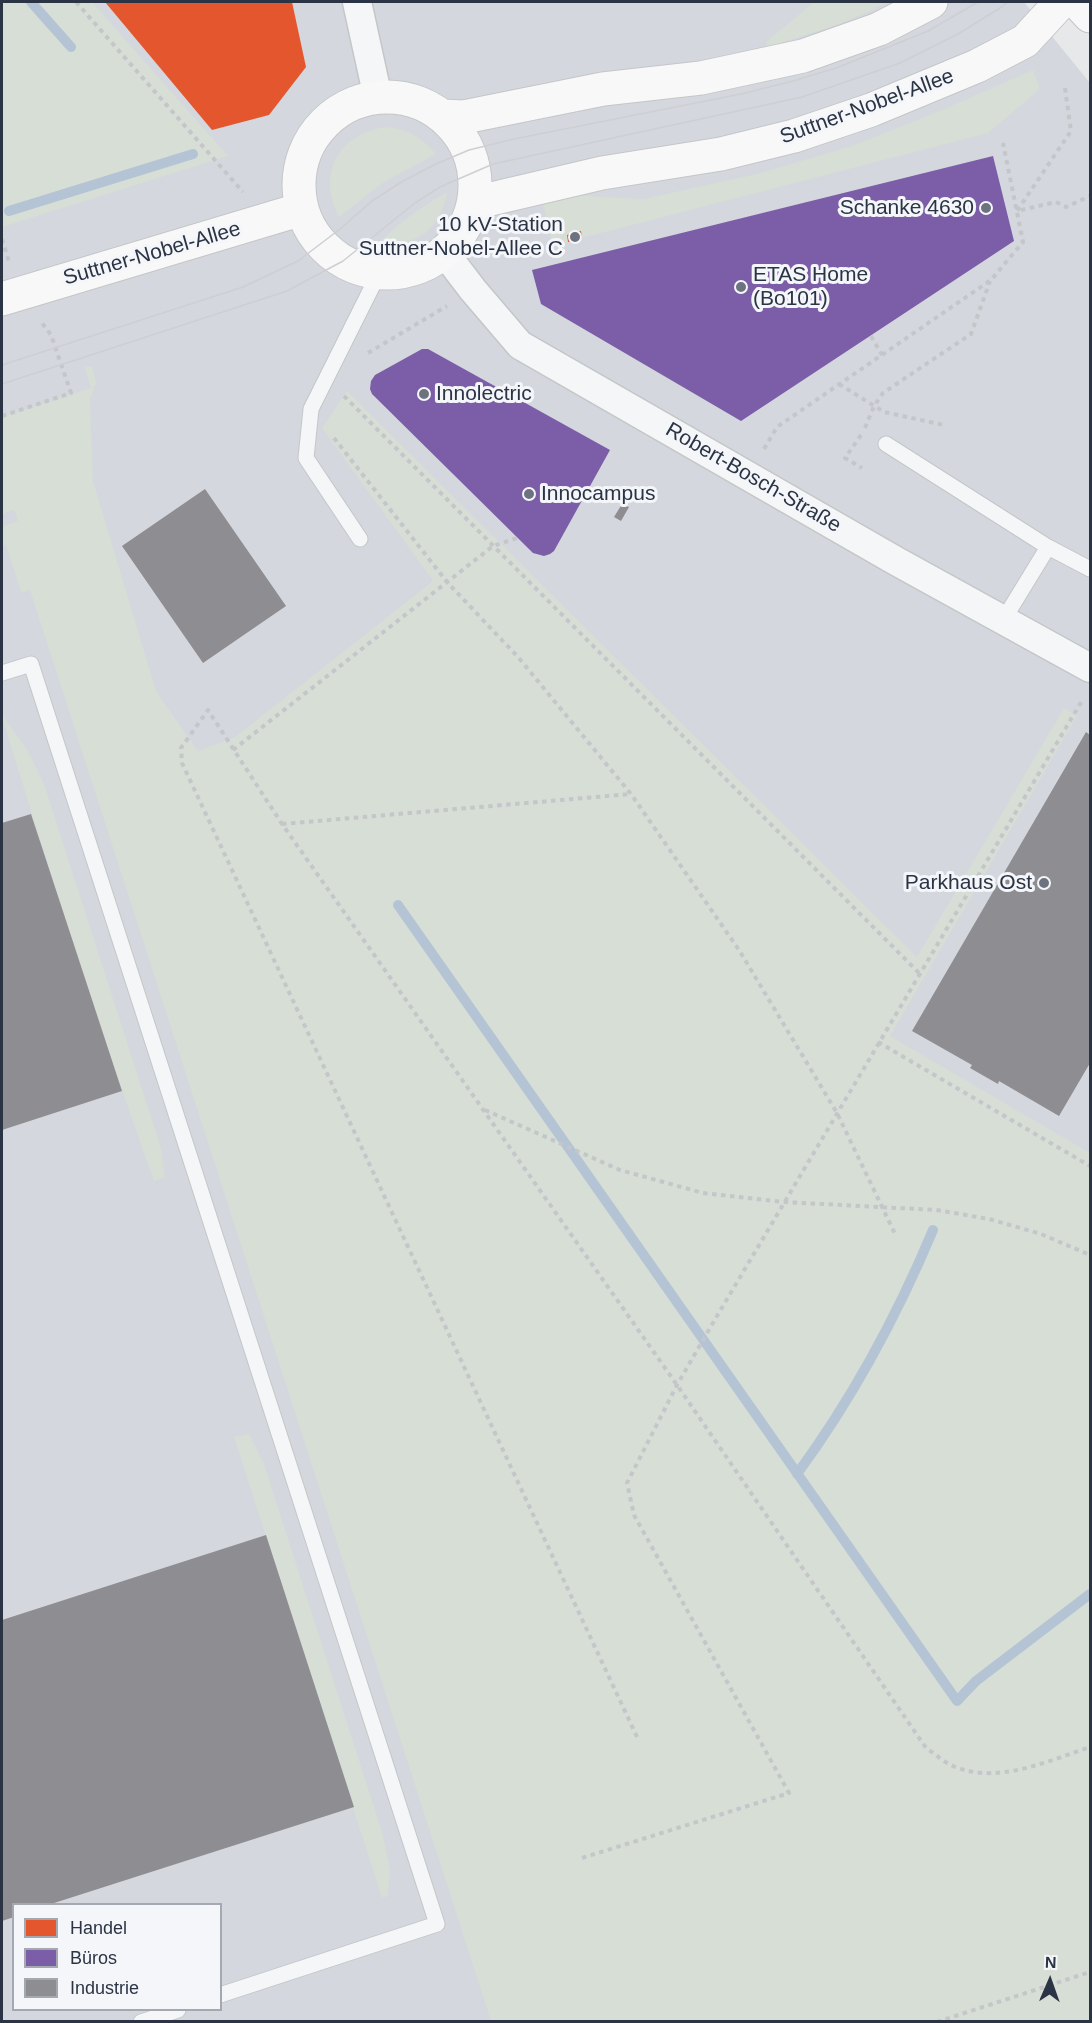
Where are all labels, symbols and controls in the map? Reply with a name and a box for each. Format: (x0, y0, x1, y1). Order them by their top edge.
street label: Suttner-Nobel-Allee (777, 64, 957, 150)
place label: Schanke 4630 (840, 195, 974, 221)
marker: Schanke 4630 (979, 201, 993, 215)
place label: 10 kV-Station Suttner-Nobel-Allee C (359, 212, 563, 262)
street label: Suttner-Nobel-Allee (60, 217, 244, 291)
marker: 10 kV-Station Suttner-Nobel-Allee C (568, 230, 582, 244)
place label: ETAS Home (Bo101) (753, 262, 868, 312)
marker: ETAS Home (Bo101) (734, 280, 748, 294)
place label: Innolectric (436, 381, 532, 407)
marker: Innolectric (417, 387, 431, 401)
street label: Robert-Bosch-Straße (661, 417, 845, 539)
place label: Innocampus (541, 481, 655, 507)
marker: Innocampus (522, 487, 536, 501)
place label: Parkhaus Ost (905, 870, 1032, 896)
marker: Parkhaus Ost (1037, 876, 1051, 890)
legend (12, 1903, 222, 2011)
text: Handel (70, 1918, 127, 1938)
text: Büros (70, 1948, 117, 1968)
north arrow (1020, 1951, 1080, 2011)
text: N (1045, 1954, 1057, 1971)
text: Industrie (70, 1978, 139, 1998)

